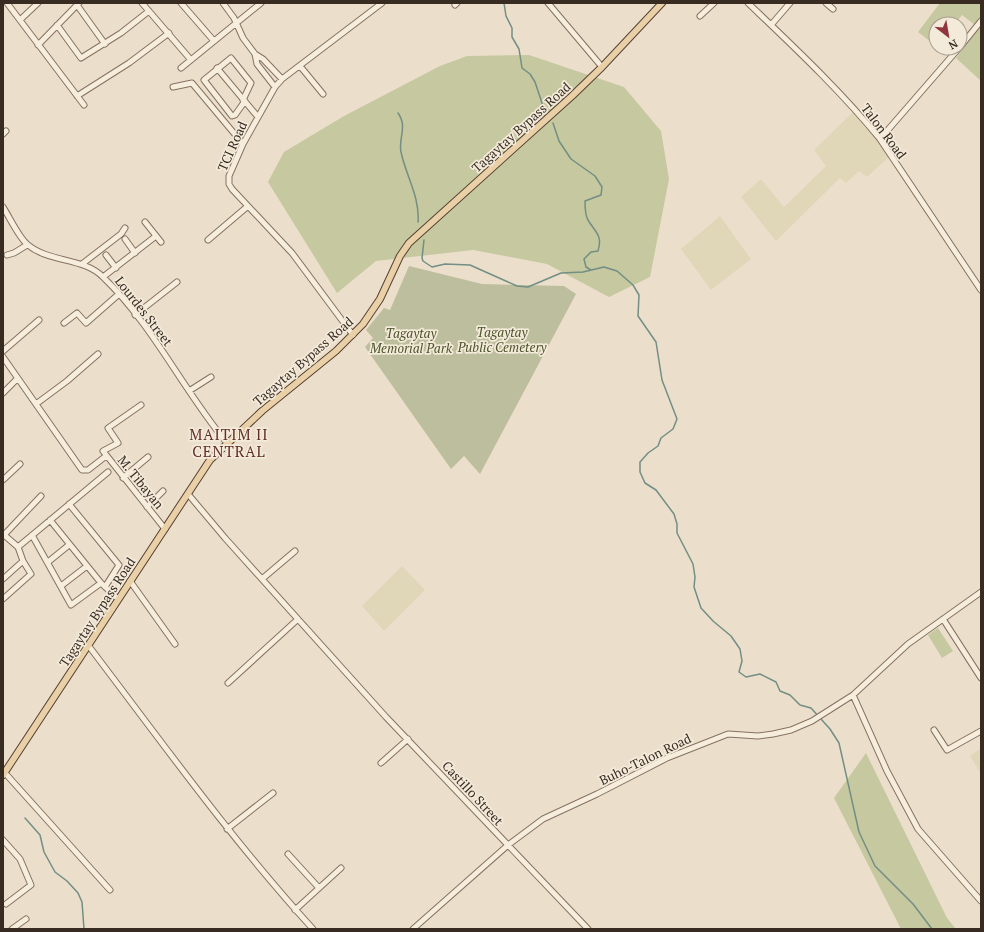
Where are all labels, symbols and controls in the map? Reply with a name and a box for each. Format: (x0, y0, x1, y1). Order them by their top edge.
north arrow (928, 16, 968, 56)
text: N (945, 36, 960, 53)
street label: Tagaytay Bypass Road (468, 78, 574, 176)
street label: Talon Road (857, 100, 911, 162)
street label: TCI Road (213, 118, 251, 174)
street label: Lourdes Street (111, 272, 177, 350)
street label: Tagaytay Bypass Road (249, 312, 357, 410)
park label: Tagaytay Public Cemetery (457, 323, 547, 356)
park label: Tagaytay Memorial Park (369, 324, 453, 357)
district label: MAITIM II CENTRAL (189, 424, 269, 461)
street label: M. Tibayan (114, 451, 168, 513)
street label: Tagaytay Bypass Road (55, 554, 139, 670)
street label: Buho-Talon Road (596, 729, 694, 789)
street label: Castillo Street (438, 757, 508, 829)

